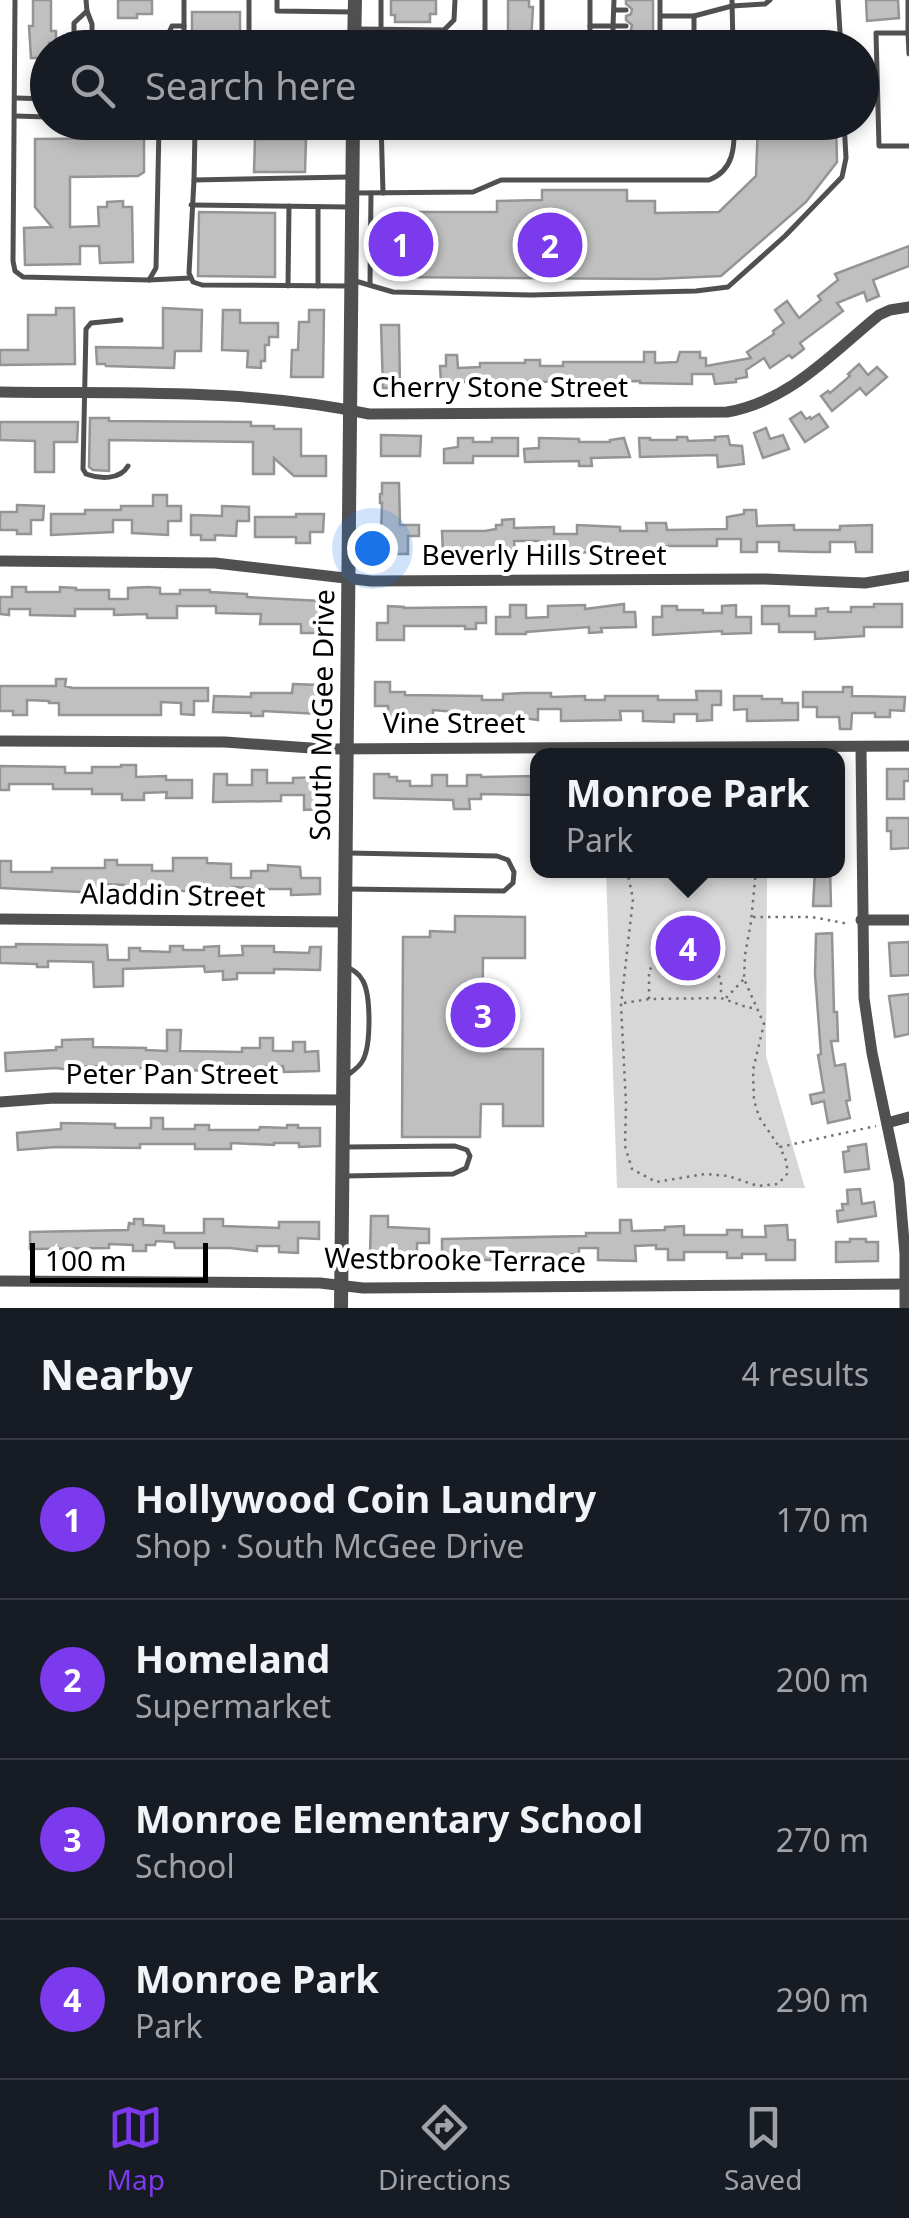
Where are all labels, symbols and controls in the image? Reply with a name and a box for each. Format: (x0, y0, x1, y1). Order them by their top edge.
search box (30, 30, 879, 140)
icon: search (65, 58, 120, 113)
text: Search here (145, 59, 356, 111)
pin: 1 (368, 206, 434, 282)
pin: 2 (518, 208, 582, 282)
street label: Cherry Stone Street (372, 367, 628, 405)
your location (347, 523, 398, 574)
street label: Beverly Hills Street (421, 535, 667, 573)
street label: South McGee Drive (300, 589, 342, 841)
street label: Vine Street (383, 703, 525, 741)
popup (530, 748, 845, 878)
text: Monroe Park (566, 766, 809, 818)
text: Park (566, 818, 633, 861)
street label: Aladdin Street (80, 873, 266, 915)
pin: 4 (656, 910, 720, 986)
pin: 3 (450, 978, 516, 1052)
street label: Peter Pan Street (66, 1054, 278, 1092)
scale bar (30, 1238, 208, 1282)
street label: Westbrooke Terrace (324, 1238, 586, 1280)
text: 100 m (45, 1241, 127, 1279)
text: Nearby (40, 1345, 193, 1402)
text: 4 results (742, 1352, 869, 1395)
text: Hollywood Coin Laundry (135, 1472, 596, 1524)
text: 1 (63, 1498, 82, 1541)
text: 170 m (776, 1498, 869, 1541)
text: Shop · South McGee Drive (135, 1524, 524, 1567)
text: Homeland (135, 1632, 330, 1684)
text: 2 (63, 1658, 82, 1701)
text: 200 m (776, 1658, 869, 1701)
text: Supermarket (135, 1684, 331, 1727)
text: Monroe Elementary School (135, 1792, 643, 1844)
text: 3 (63, 1818, 82, 1861)
text: 270 m (776, 1818, 869, 1861)
text: School (135, 1844, 235, 1887)
text: Monroe Park (135, 1952, 379, 2004)
text: 4 (63, 1978, 82, 2021)
text: 290 m (776, 1978, 869, 2021)
text: Park (135, 2004, 203, 2047)
tab: Map (107, 2100, 165, 2198)
tab: Directions (378, 2100, 511, 2198)
tab: Saved (724, 2100, 802, 2198)

